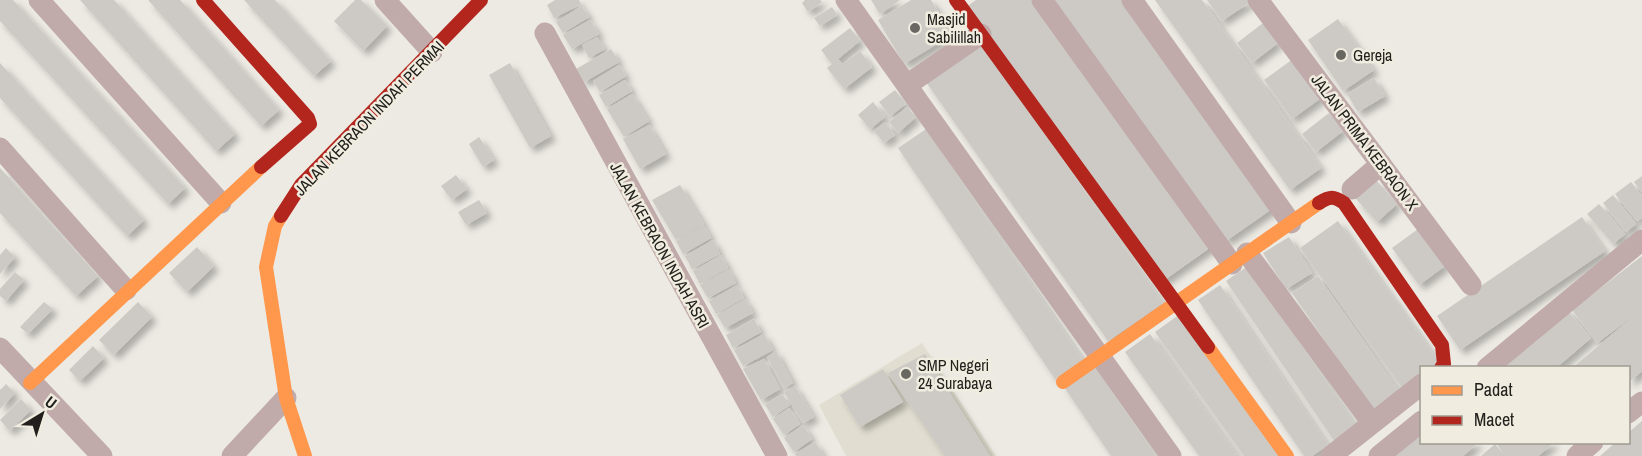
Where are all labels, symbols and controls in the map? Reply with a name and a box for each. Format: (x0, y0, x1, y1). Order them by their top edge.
place label: Masjid Sabilillah (927, 8, 981, 48)
marker: Masjid Sabilillah (908, 21, 922, 35)
street label: JALAN KEBRAON INDAH PERMAI (289, 36, 449, 200)
place label: Gereja (1353, 44, 1393, 66)
marker: Gereja (1334, 48, 1348, 62)
street label: JALAN PRIMA KEBRAON X (1306, 69, 1424, 215)
street label: JALAN KEBRAON INDAH ASRI (605, 158, 715, 332)
place label: SMP Negeri 24 Surabaya (918, 354, 993, 394)
legend (1420, 366, 1630, 444)
marker: SMP Negeri 24 Surabaya (899, 367, 913, 381)
text: Padat (1474, 377, 1513, 402)
north arrow (12, 384, 72, 444)
text: U (41, 391, 62, 414)
text: Macet (1474, 407, 1514, 432)

